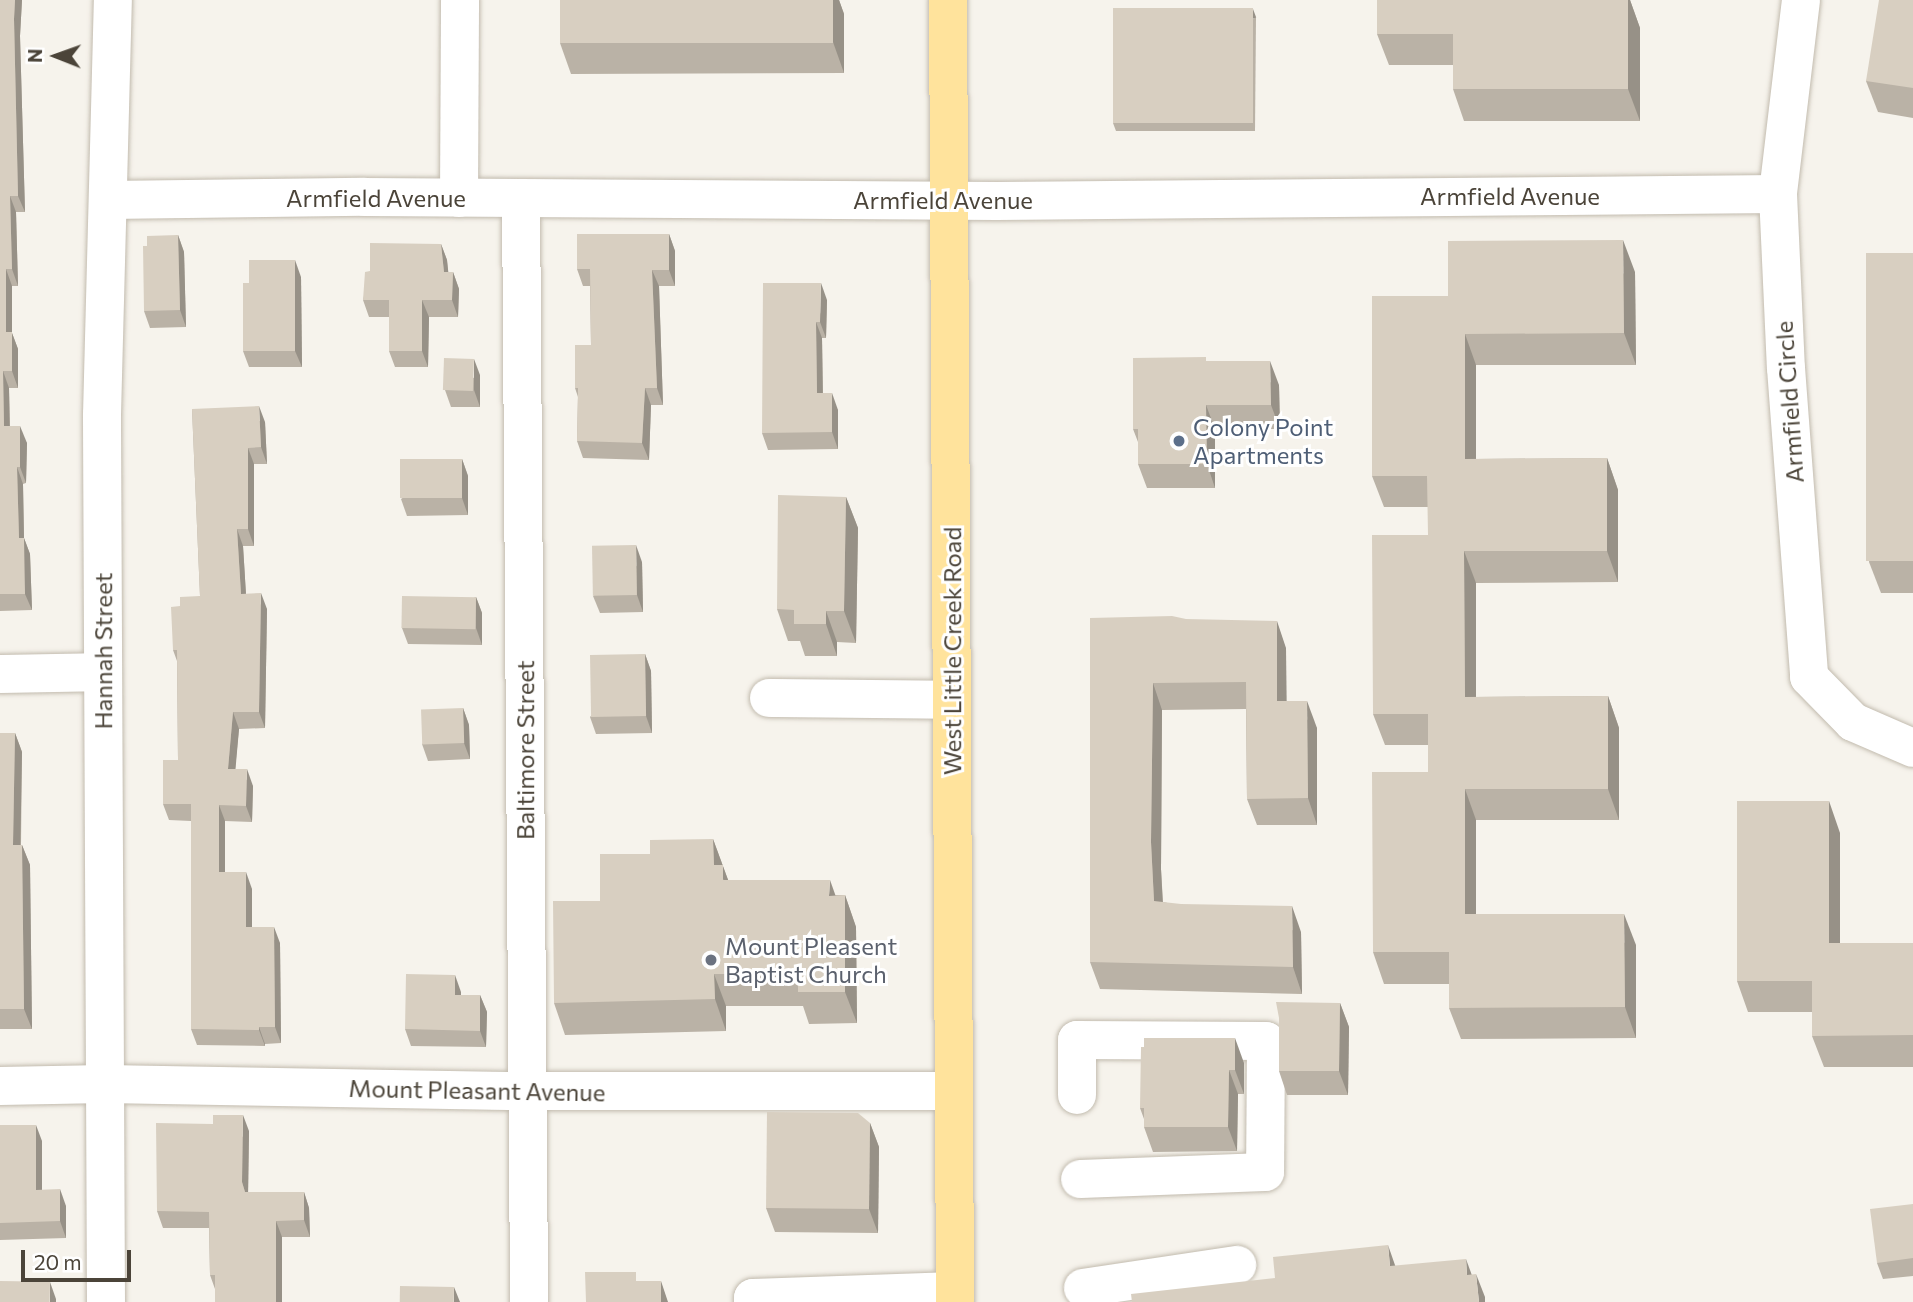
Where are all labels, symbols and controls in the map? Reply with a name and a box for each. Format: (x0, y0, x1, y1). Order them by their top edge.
north arrow (21, 21, 91, 91)
text: N (23, 48, 46, 63)
street label: Armfield Avenue (1420, 182, 1600, 210)
street label: Armfield Avenue (286, 184, 466, 212)
street label: Armfield Avenue (853, 186, 1033, 214)
street label: Armfield Circle (1769, 320, 1809, 484)
place label: Colony Point Apartments (1193, 413, 1333, 469)
marker: Colony Point Apartments (1171, 433, 1187, 449)
street label: West Little Creek Road (938, 527, 966, 775)
street label: Hannah Street (89, 573, 117, 729)
street label: Baltimore Street (511, 660, 539, 840)
place label: Mount Pleasent Baptist Church (725, 932, 897, 988)
marker: Mount Pleasent Baptist Church (703, 952, 719, 968)
street label: Mount Pleasant Avenue (348, 1073, 606, 1107)
scale bar (24, 1236, 135, 1280)
text: 20 m (34, 1249, 82, 1274)

